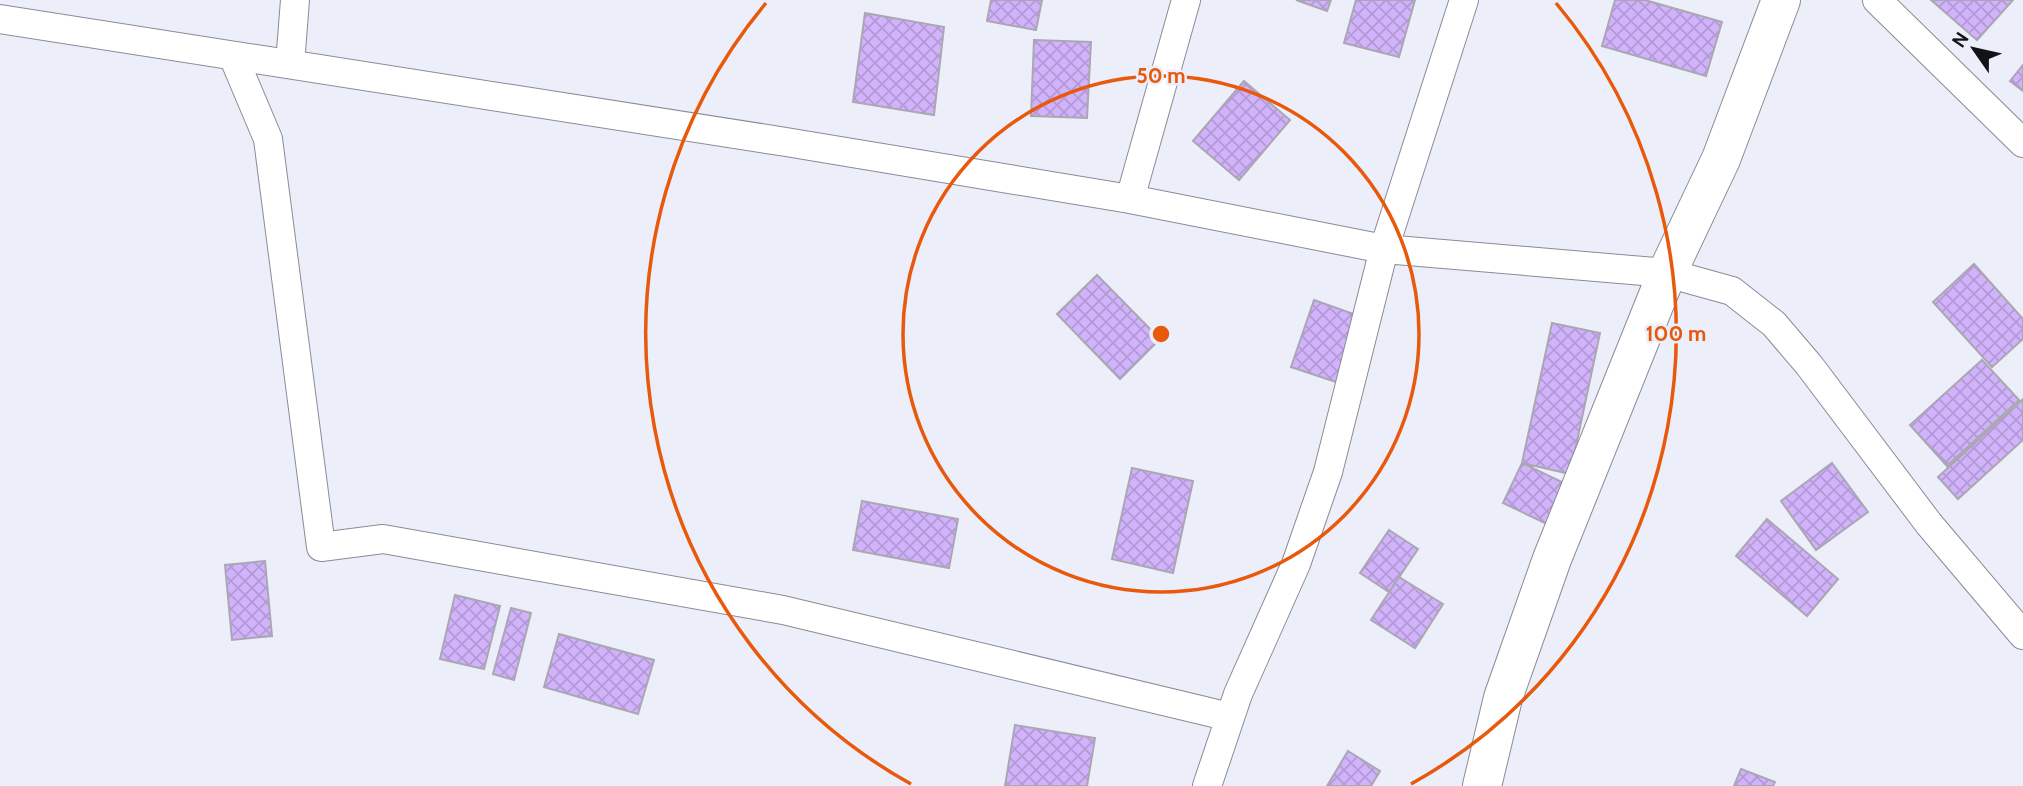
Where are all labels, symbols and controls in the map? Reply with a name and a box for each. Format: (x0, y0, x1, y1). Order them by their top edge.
north arrow (1939, 14, 2009, 84)
text: N (1947, 28, 1974, 52)
text: 50 m (1136, 63, 1186, 88)
text: 100 m (1646, 321, 1706, 346)
centre of rings (1149, 322, 1173, 346)

